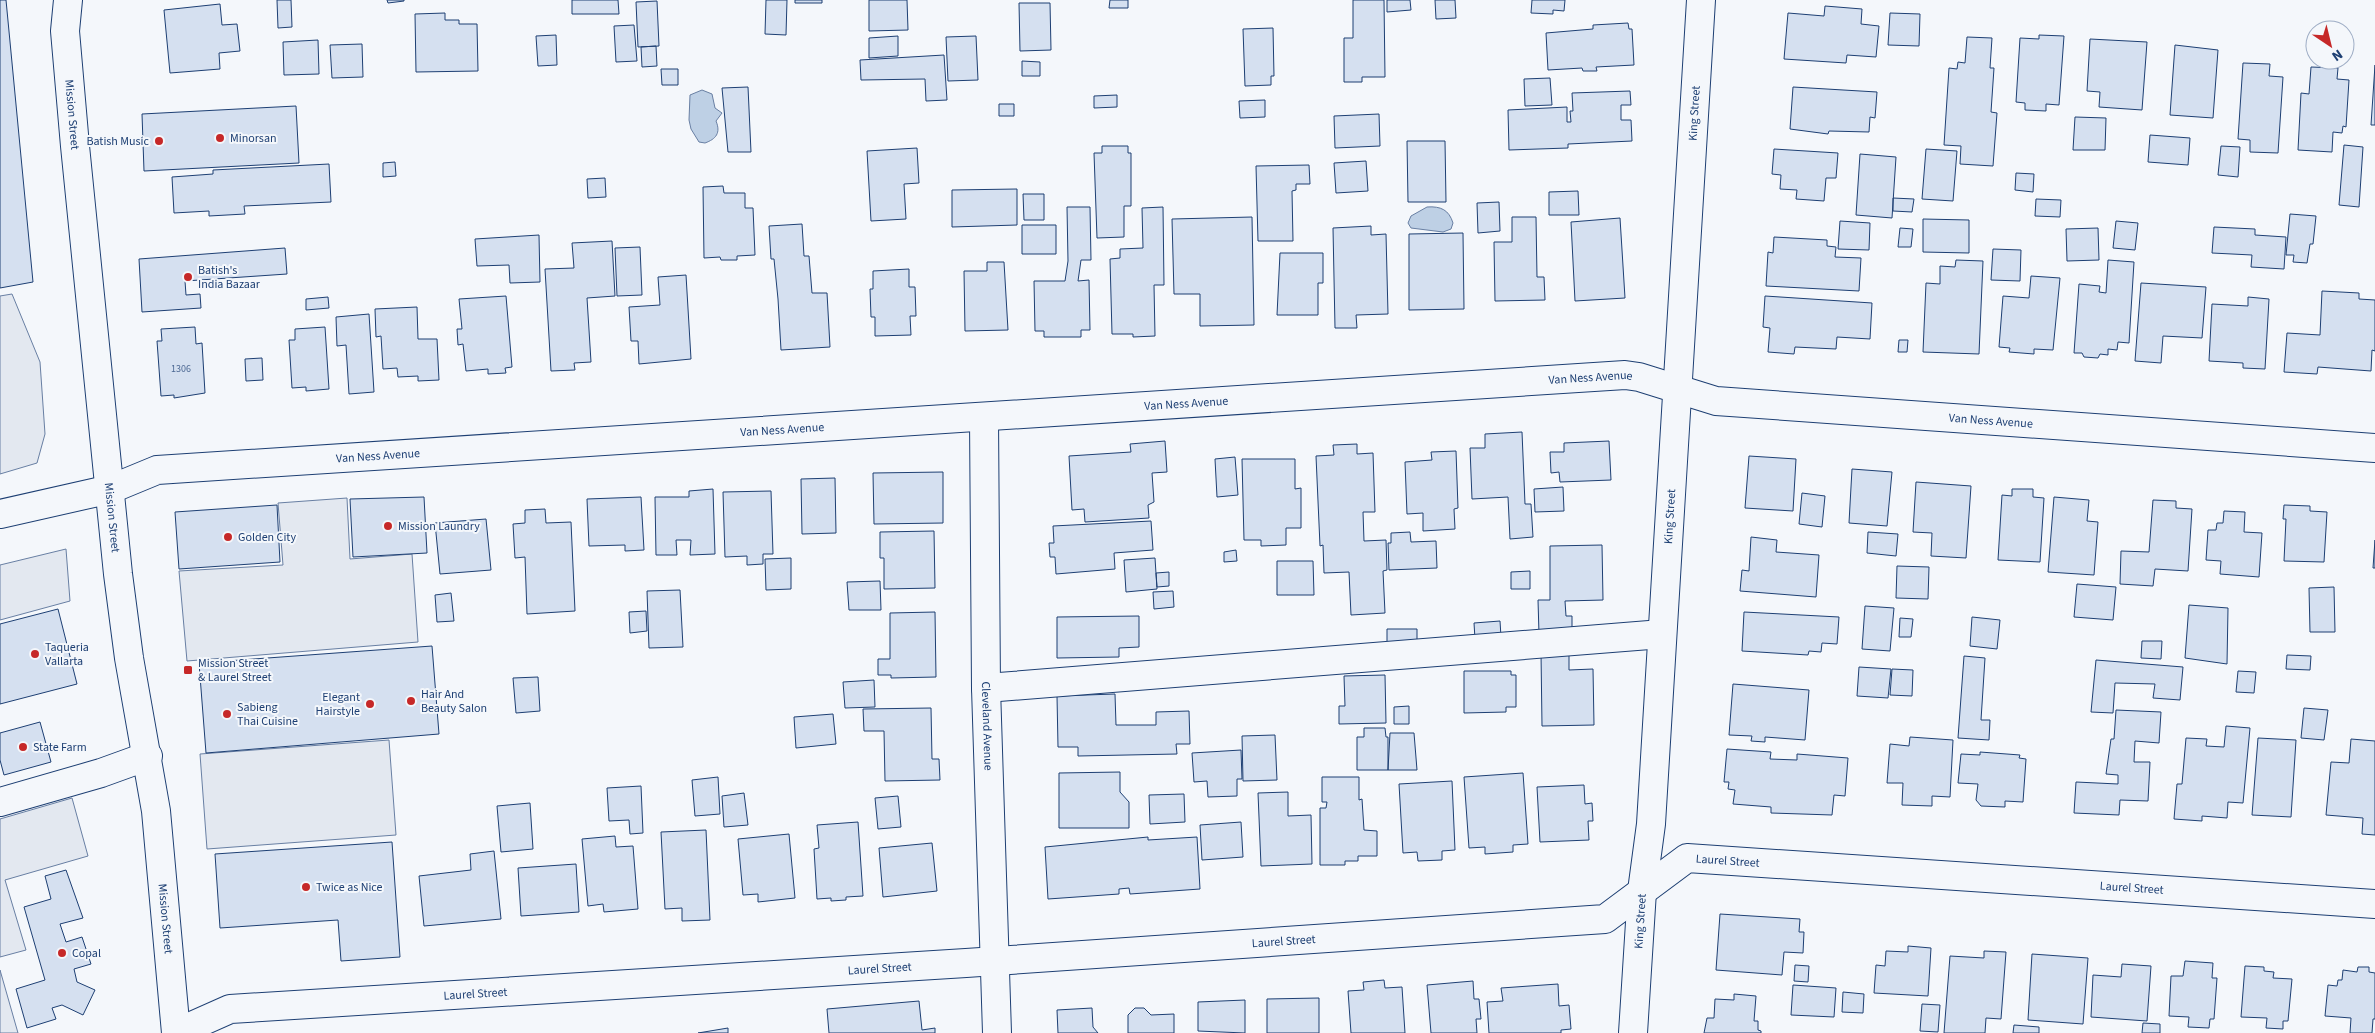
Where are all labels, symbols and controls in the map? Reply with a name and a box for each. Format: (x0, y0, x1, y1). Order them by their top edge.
north arrow (2305, 20, 2355, 70)
text: N (2327, 44, 2346, 66)
street label: Mission Street (60, 79, 83, 150)
street label: King Street (1684, 85, 1705, 141)
place label: Minorsan (230, 130, 277, 147)
marker: Minorsan (214, 132, 226, 144)
place label: Batish Music (86, 133, 150, 150)
marker: Batish Music (153, 135, 165, 147)
place label: Batish's India Bazaar (198, 262, 261, 293)
marker: Batish's India Bazaar (182, 271, 194, 283)
house number: 1306 (171, 362, 191, 376)
street label: Van Ness Avenue (1548, 367, 1634, 389)
street label: Van Ness Avenue (1144, 393, 1229, 415)
street label: Van Ness Avenue (1948, 410, 2033, 433)
street label: Van Ness Avenue (740, 419, 825, 441)
street label: Van Ness Avenue (335, 445, 421, 467)
street label: Mission Street (100, 482, 124, 553)
street label: King Street (1660, 488, 1680, 544)
place label: Mission Laundry (398, 518, 480, 535)
marker: Mission Laundry (382, 520, 394, 532)
place label: Golden City (238, 529, 296, 546)
marker: Golden City (222, 531, 234, 543)
place label: Taqueria Vallarta (45, 639, 89, 670)
marker: Taqueria Vallarta (29, 648, 41, 660)
place label: Mission Street & Laurel Street (198, 655, 272, 686)
marker: Mission Street & Laurel Street (182, 664, 194, 676)
street label: Cleveland Avenue (977, 681, 997, 771)
place label: Hair And Beauty Salon (421, 686, 487, 717)
place label: Elegant Hairstyle (316, 689, 360, 720)
marker: Hair And Beauty Salon (405, 695, 417, 707)
marker: Elegant Hairstyle (364, 698, 376, 710)
place label: Sabieng Thai Cuisine (237, 699, 298, 730)
marker: Sabieng Thai Cuisine (221, 708, 233, 720)
place label: State Farm (33, 739, 87, 756)
marker: State Farm (17, 741, 29, 753)
street label: Laurel Street (1695, 851, 1760, 872)
street label: Laurel Street (2099, 878, 2164, 899)
place label: Twice as Nice (316, 879, 383, 896)
marker: Twice as Nice (300, 881, 312, 893)
street label: Mission Street (154, 883, 177, 955)
street label: King Street (1630, 893, 1651, 949)
street label: Laurel Street (1251, 931, 1316, 952)
place label: Copal (72, 945, 101, 962)
marker: Copal (56, 947, 68, 959)
street label: Laurel Street (847, 958, 912, 979)
street label: Laurel Street (443, 984, 508, 1005)

